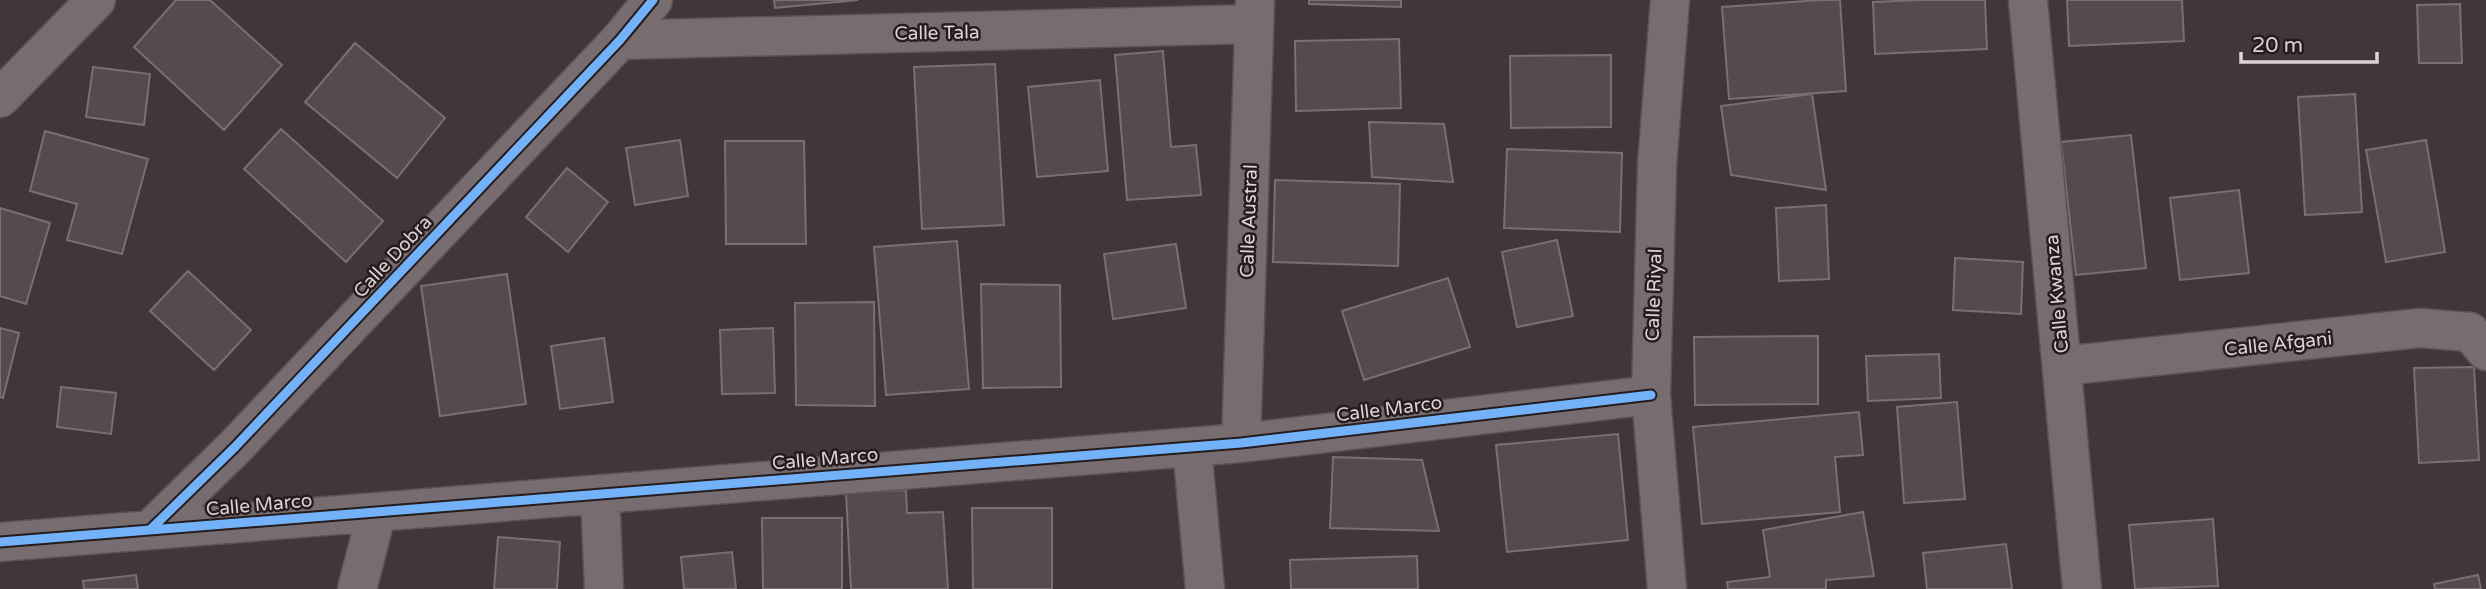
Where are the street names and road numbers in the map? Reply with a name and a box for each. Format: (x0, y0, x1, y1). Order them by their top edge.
street label: Calle Tala (894, 21, 980, 45)
street label: Calle Austral (1236, 164, 1262, 278)
street label: Calle Dobra (349, 211, 436, 302)
street label: Calle Kwanza (2041, 234, 2073, 354)
street label: Calle Riyal (1641, 248, 1667, 342)
street label: Calle Afgani (2223, 327, 2333, 361)
street label: Calle Marco (1335, 392, 1443, 426)
street label: Calle Marco (771, 443, 879, 475)
street label: Calle Marco (205, 489, 313, 521)

